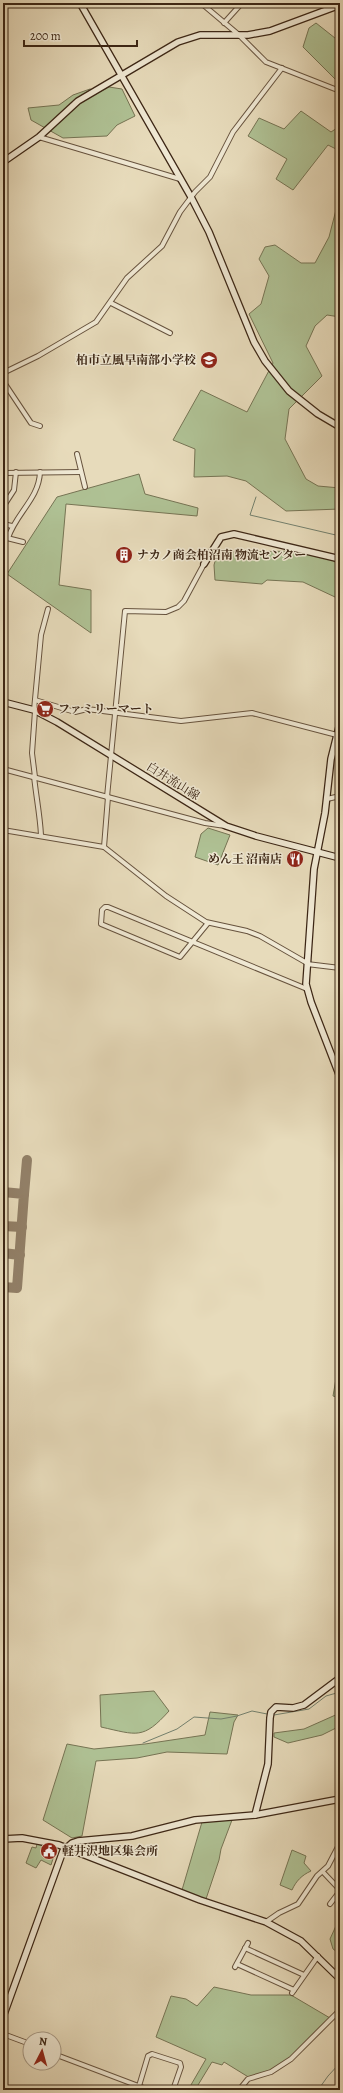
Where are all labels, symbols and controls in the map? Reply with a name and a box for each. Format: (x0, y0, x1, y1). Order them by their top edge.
scale bar (24, 22, 137, 48)
text: 200 m (30, 28, 61, 44)
school or university icon: 柏市立風早南部小学校 (199, 350, 219, 370)
place label: 柏市立風早南部小学校 (76, 352, 196, 368)
building icon: ナカノ商会柏沼南 物流センター (114, 545, 134, 565)
place label: ナカノ商会柏沼南 物流センター (137, 547, 306, 563)
supermarket icon: ファミリーマート (35, 699, 55, 719)
place label: ファミリーマート (58, 701, 154, 717)
street label: 白井流山線 (143, 758, 203, 804)
restaurant icon: めん王 沼南店 (285, 849, 305, 869)
place label: めん王 沼南店 (208, 851, 282, 867)
public building icon: 軽井沢地区集会所 (39, 1841, 59, 1861)
place label: 軽井沢地区集会所 (62, 1843, 158, 1859)
north arrow (22, 2031, 62, 2071)
text: N (38, 2034, 48, 2049)

